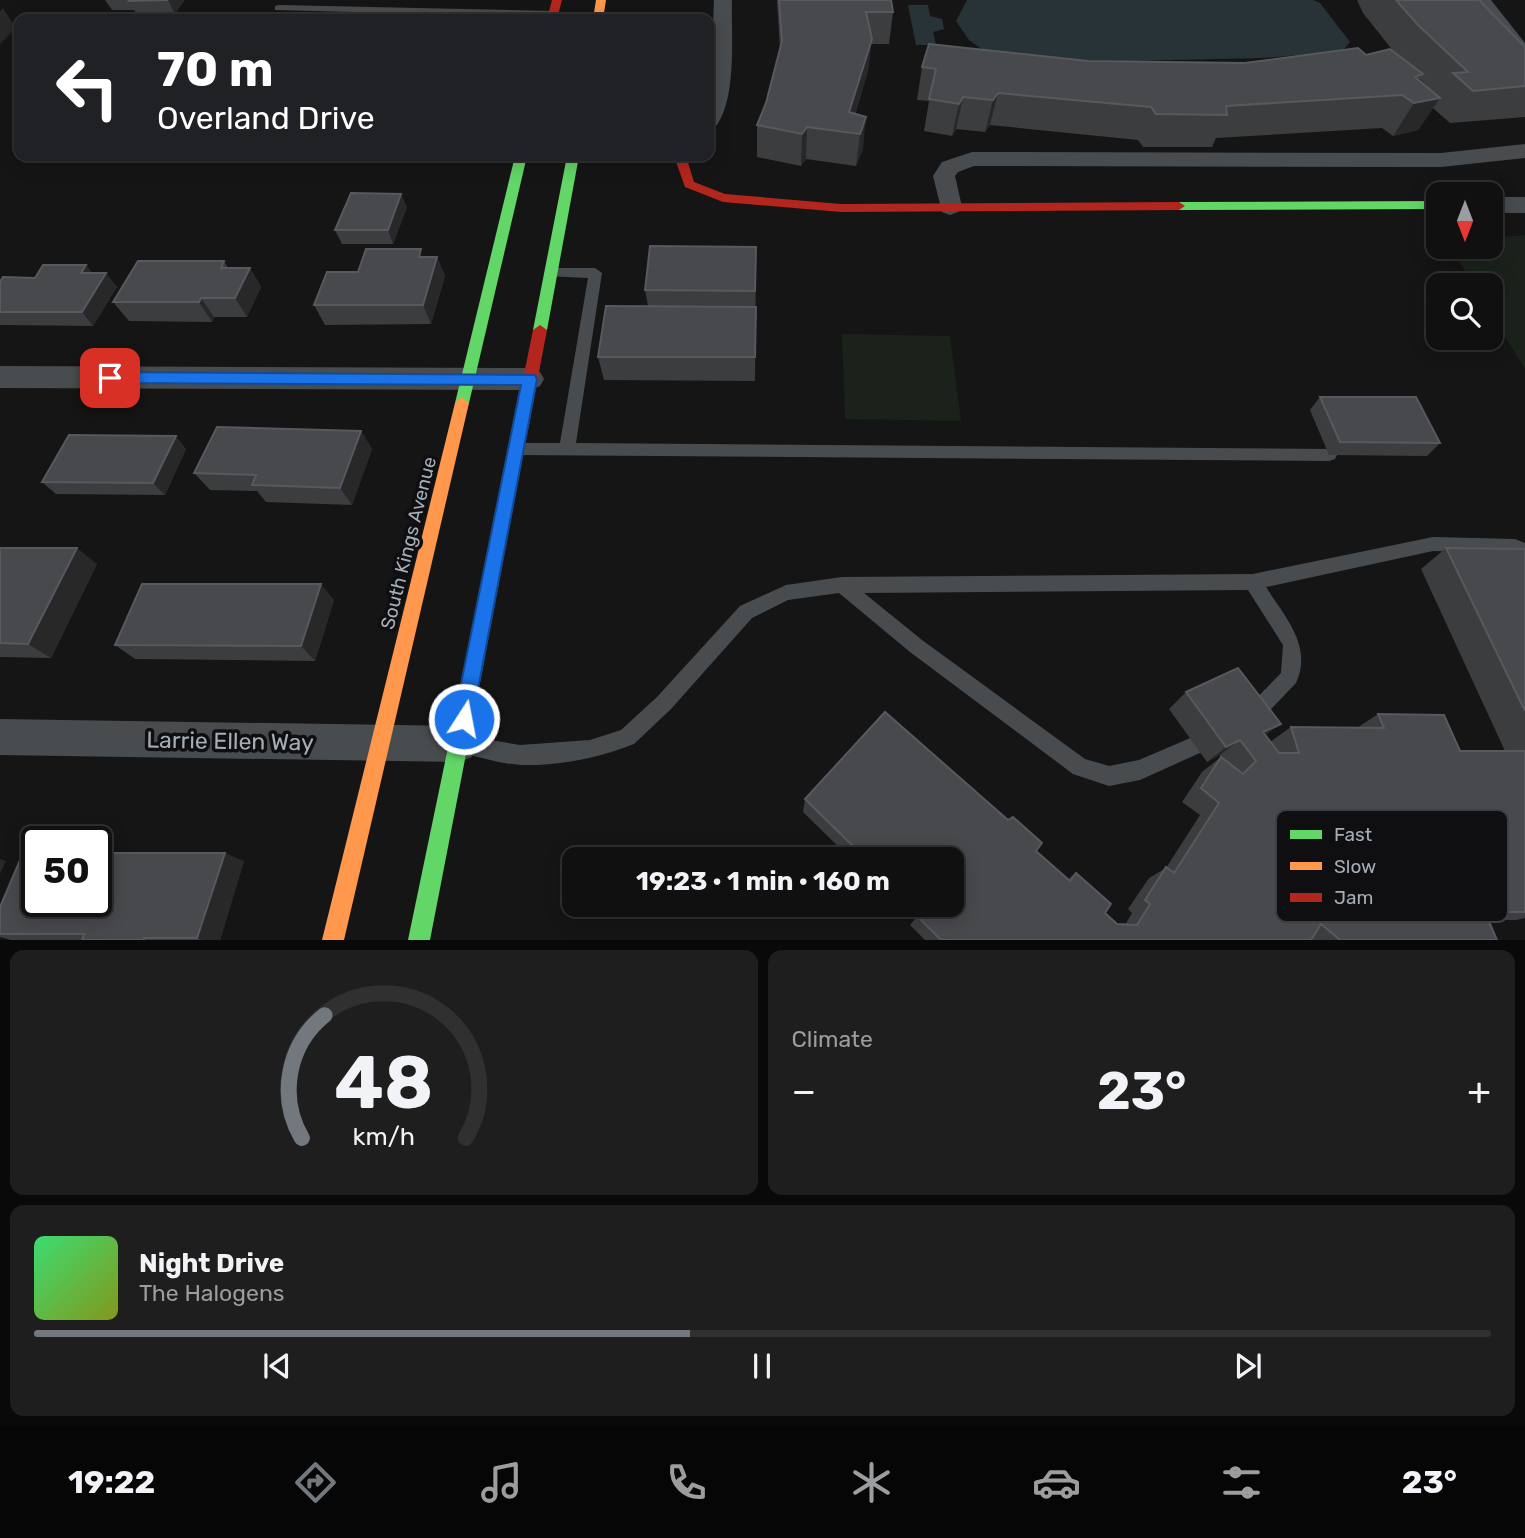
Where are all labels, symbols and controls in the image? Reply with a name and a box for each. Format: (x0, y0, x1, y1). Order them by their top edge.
text: 70 m (157, 40, 274, 98)
icon: left (42, 42, 133, 133)
text: Overland Drive (157, 99, 375, 137)
north arrow (1426, 182, 1503, 259)
map controls (1426, 182, 1503, 350)
button: search (1426, 273, 1503, 350)
pin (80, 348, 140, 408)
icon: arrive (91, 359, 129, 397)
street label: South Kings Avenue (376, 454, 441, 632)
position arrow (427, 682, 501, 756)
street label: Larrie Ellen Way (146, 726, 314, 756)
legend (1276, 810, 1508, 922)
text: Fast (1334, 823, 1373, 846)
speed limit sign: 50 (21, 826, 112, 917)
text: Slow (1334, 855, 1376, 878)
text: 19:23 · 1 min · 160 m (636, 866, 890, 897)
text: Jam (1334, 886, 1373, 909)
text: Climate (792, 1025, 873, 1053)
text: 48 (334, 1041, 433, 1127)
text: 23° (1097, 1060, 1186, 1122)
text: − (792, 1068, 816, 1114)
text: + (1467, 1068, 1491, 1114)
text: km/h (353, 1122, 415, 1151)
text: Night Drive (139, 1248, 284, 1279)
text: The Halogens (139, 1279, 285, 1307)
icon: previous (258, 1347, 296, 1385)
icon: pause (743, 1347, 781, 1385)
icon: next (1229, 1347, 1267, 1385)
icon: directions (291, 1458, 340, 1507)
icon: music (477, 1458, 526, 1507)
icon: phone (662, 1458, 711, 1507)
icon: climate (847, 1458, 896, 1507)
icon: car (1032, 1458, 1081, 1507)
icon: filters (1217, 1458, 1266, 1507)
text: 19:22 (68, 1463, 155, 1501)
text: 23° (1402, 1463, 1457, 1501)

